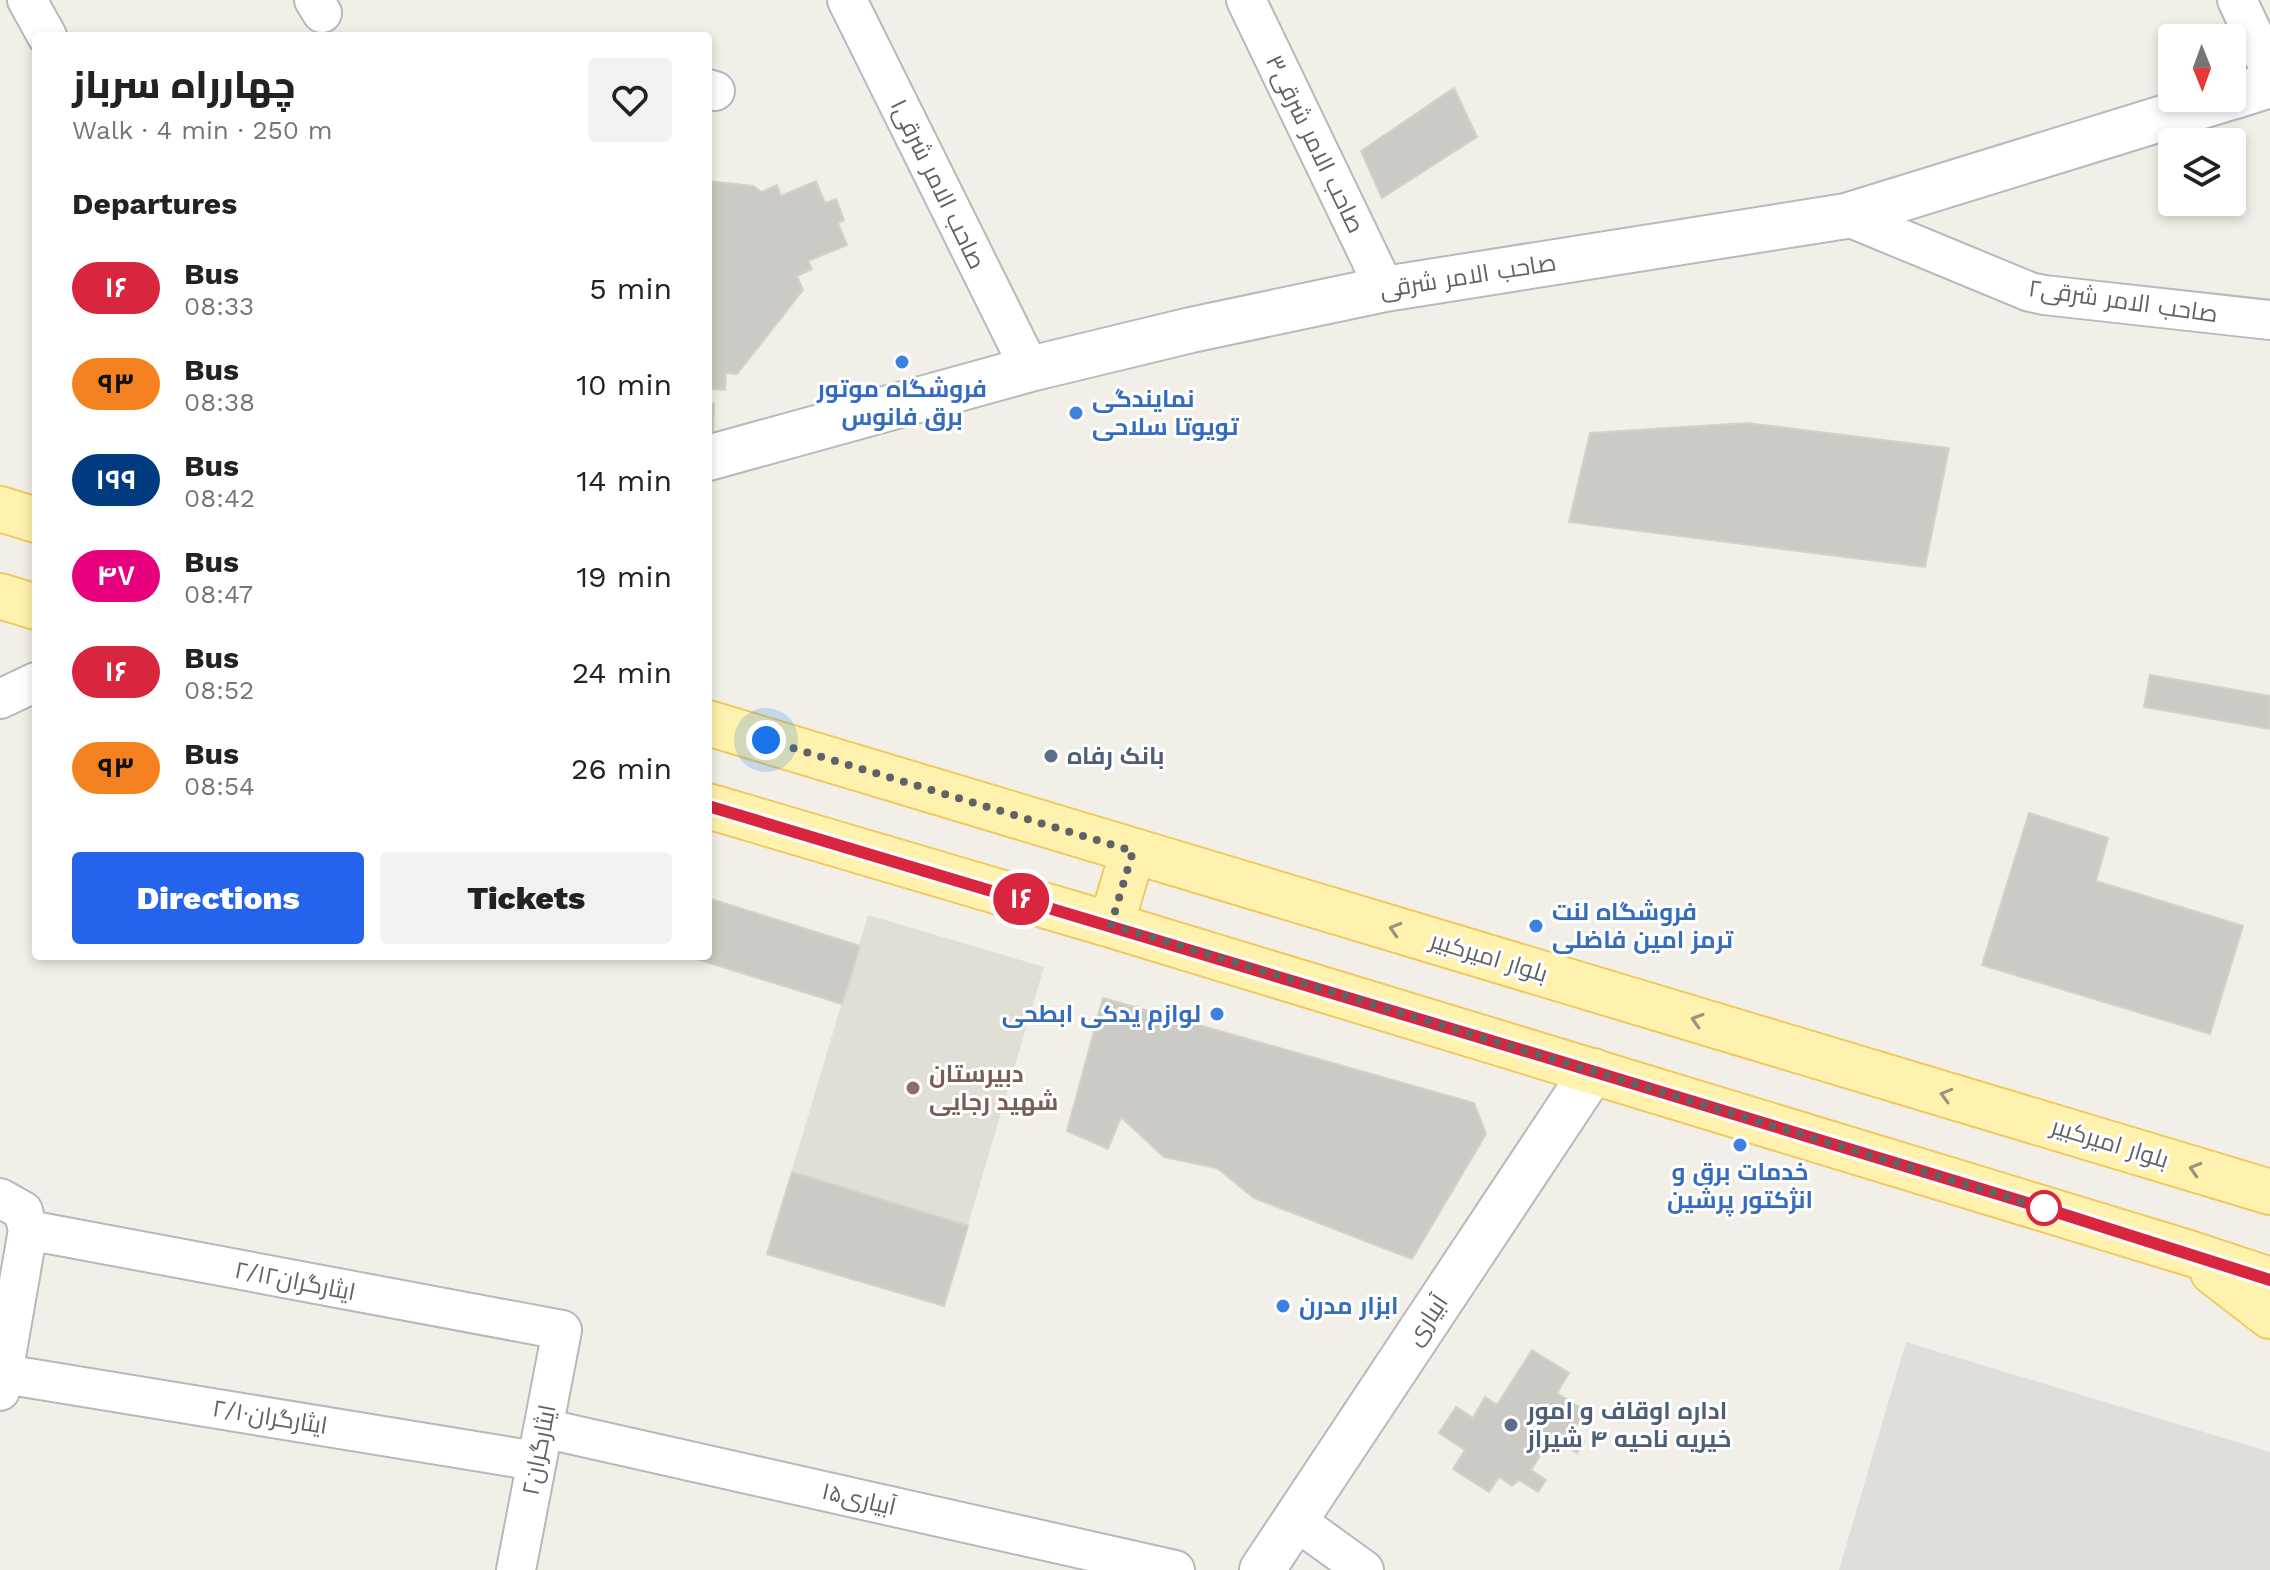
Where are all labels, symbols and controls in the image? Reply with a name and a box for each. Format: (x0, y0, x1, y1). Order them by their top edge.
north arrow (2158, 24, 2246, 112)
map controls (2158, 24, 2246, 216)
street label: صاحب الامر شرقی۳ (1260, 50, 1370, 238)
button: heart (588, 58, 672, 142)
text: چهارراه سرباز (72, 63, 296, 107)
street label: صاحب الامر شرقی۱ (885, 94, 991, 274)
text: Walk · 4 min · 250 m (72, 115, 333, 145)
button: layers (2158, 128, 2246, 216)
text: Departures (72, 186, 237, 221)
street label: صاحب الامر شرقی (1378, 248, 1558, 304)
text: Bus (184, 256, 239, 291)
text: ۱۶ (104, 271, 128, 304)
text: 5 min (589, 271, 672, 306)
street label: ۲صاحب الامر شرقی (2027, 274, 2219, 328)
text: 08:33 (184, 291, 254, 321)
text: Bus (184, 352, 239, 387)
marker: فروشگاه موتور برق فانوس (893, 353, 911, 371)
text: ۹۳ (98, 367, 134, 400)
text: 10 min (576, 367, 672, 402)
place label: فروشگاه موتور برق فانوس (816, 375, 987, 431)
place label: نمایندگی تویوتا سلاحی (1092, 385, 1240, 441)
text: 08:38 (184, 387, 255, 417)
marker: نمایندگی تویوتا سلاحی (1067, 404, 1085, 422)
text: Bus (184, 448, 239, 483)
text: ۱۹۹ (95, 463, 137, 496)
text: 14 min (577, 463, 672, 498)
text: 08:42 (184, 483, 255, 513)
text: Bus (184, 544, 239, 579)
text: ۴۷ (97, 559, 135, 592)
text: 19 min (576, 559, 672, 594)
text: 08:47 (184, 579, 253, 609)
text: Bus (184, 640, 239, 675)
text: ۱۶ (104, 655, 128, 688)
text: 24 min (572, 655, 672, 690)
text: 08:52 (184, 675, 254, 705)
your location (746, 720, 786, 760)
text: Bus (184, 736, 239, 771)
place label: بانک رفاه (1067, 742, 1165, 770)
marker: بانک رفاه (1042, 747, 1060, 765)
text: ۹۳ (98, 751, 134, 784)
text: 26 min (571, 751, 672, 786)
text: 08:54 (184, 771, 255, 801)
button: Directions (72, 852, 364, 944)
button: Tickets (380, 852, 672, 944)
line badge: ۱۶ (985, 873, 1057, 925)
text: ۱۶ (1009, 882, 1033, 915)
place label: فروشگاه لنت ترمز امین فاضلی (1552, 898, 1734, 954)
marker: فروشگاه لنت ترمز امین فاضلی (1527, 917, 1545, 935)
one-way arrow (1388, 922, 1402, 938)
street label: بلوار امیرکبیر (1425, 925, 1551, 988)
place label: لوازم یدکی ابطحی (1002, 1000, 1201, 1030)
marker: لوازم یدکی ابطحی (1208, 1005, 1226, 1023)
one-way arrow (1691, 1013, 1705, 1029)
place label: دبیرستان شهید رجایی (929, 1060, 1058, 1116)
marker: دبیرستان شهید رجایی (904, 1079, 922, 1097)
one-way arrow (1940, 1088, 1954, 1104)
street label: بلوار امیرکبیر (2046, 1111, 2172, 1174)
marker: خدمات برق و انژکتور پرشین (1731, 1136, 1749, 1154)
place label: خدمات برق و انژکتور پرشین (1667, 1158, 1813, 1217)
one-way arrow (2189, 1162, 2203, 1178)
unlabelled marker (2027, 1191, 2061, 1225)
street label: ایثارگران۲/۱۲ (232, 1256, 358, 1306)
street label: آبیاری (1400, 1289, 1454, 1351)
place label: ابزار مدرن (1299, 1292, 1398, 1320)
marker: ابزار مدرن (1274, 1297, 1292, 1315)
street label: ایثارگران۲/۱۰ (211, 1394, 329, 1440)
place label: اداره اوقاف و امور خیریه ناحیه ۴ شیراز (1526, 1397, 1731, 1453)
street label: ایثارگران۲ (516, 1402, 562, 1498)
marker: اداره اوقاف و امور خیریه ناحیه ۴ شیراز (1502, 1416, 1520, 1434)
street label: آبیاری۱۵ (819, 1477, 899, 1521)

